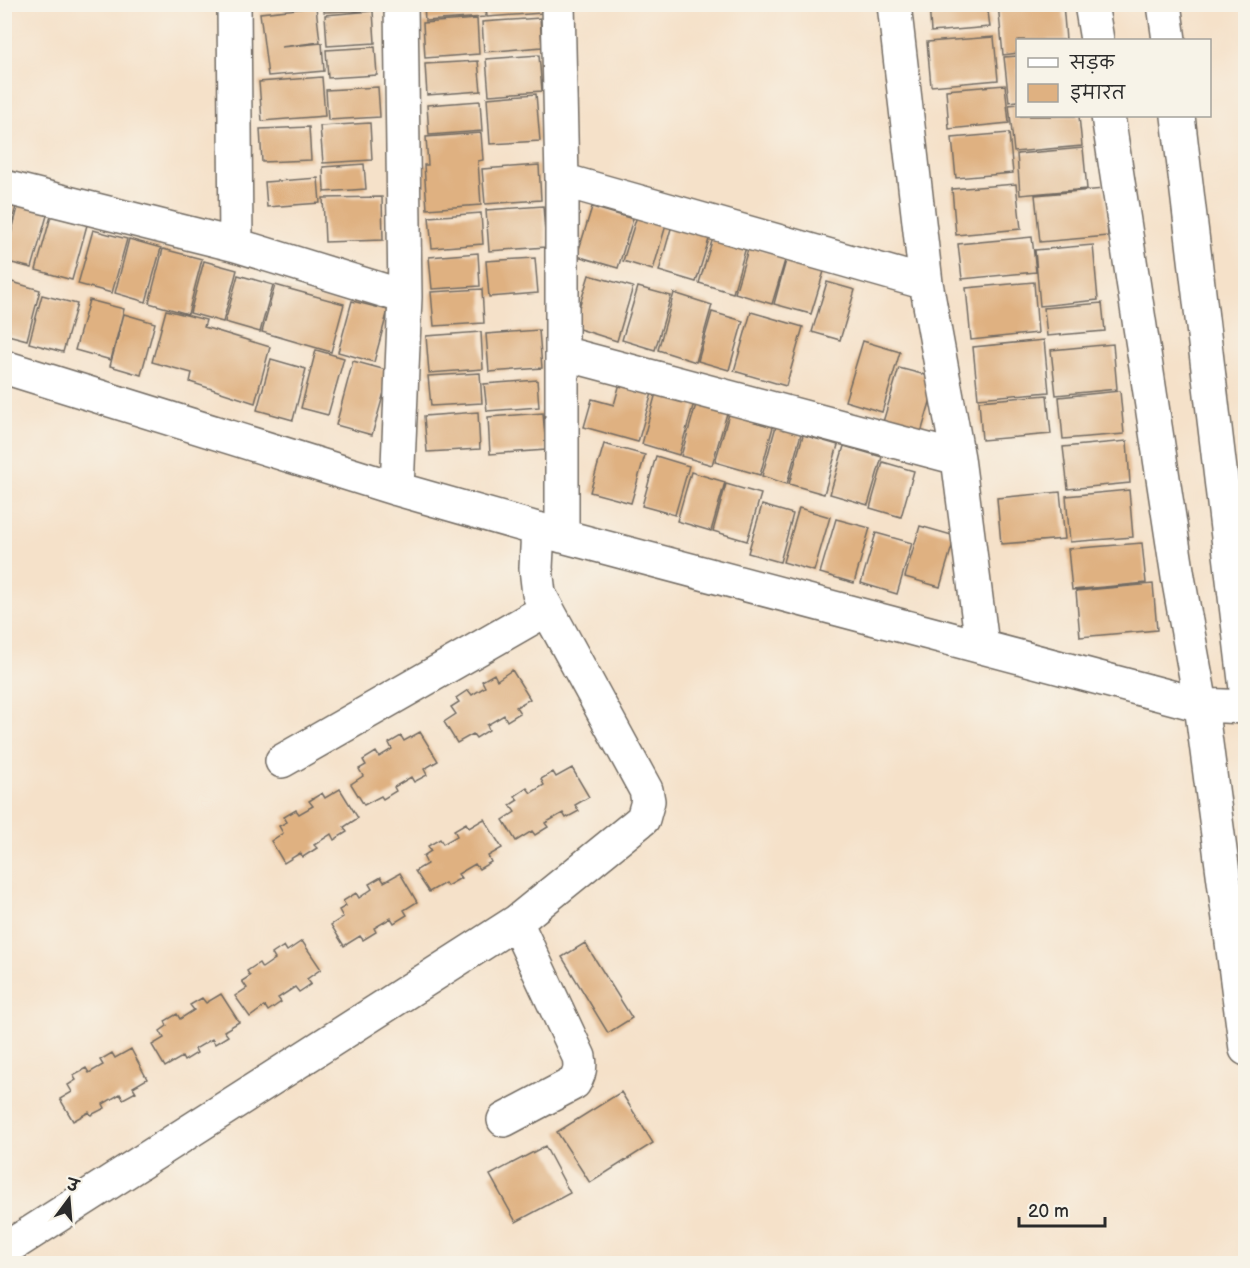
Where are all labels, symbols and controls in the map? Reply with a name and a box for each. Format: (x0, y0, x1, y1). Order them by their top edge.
legend (1016, 39, 1211, 117)
text: सड़क (1069, 53, 1115, 74)
text: इमारत (1070, 83, 1126, 104)
north arrow (39, 1169, 99, 1229)
text: उ (63, 1175, 82, 1197)
scale bar (1019, 1190, 1104, 1228)
text: 20 m (1028, 1201, 1069, 1222)

